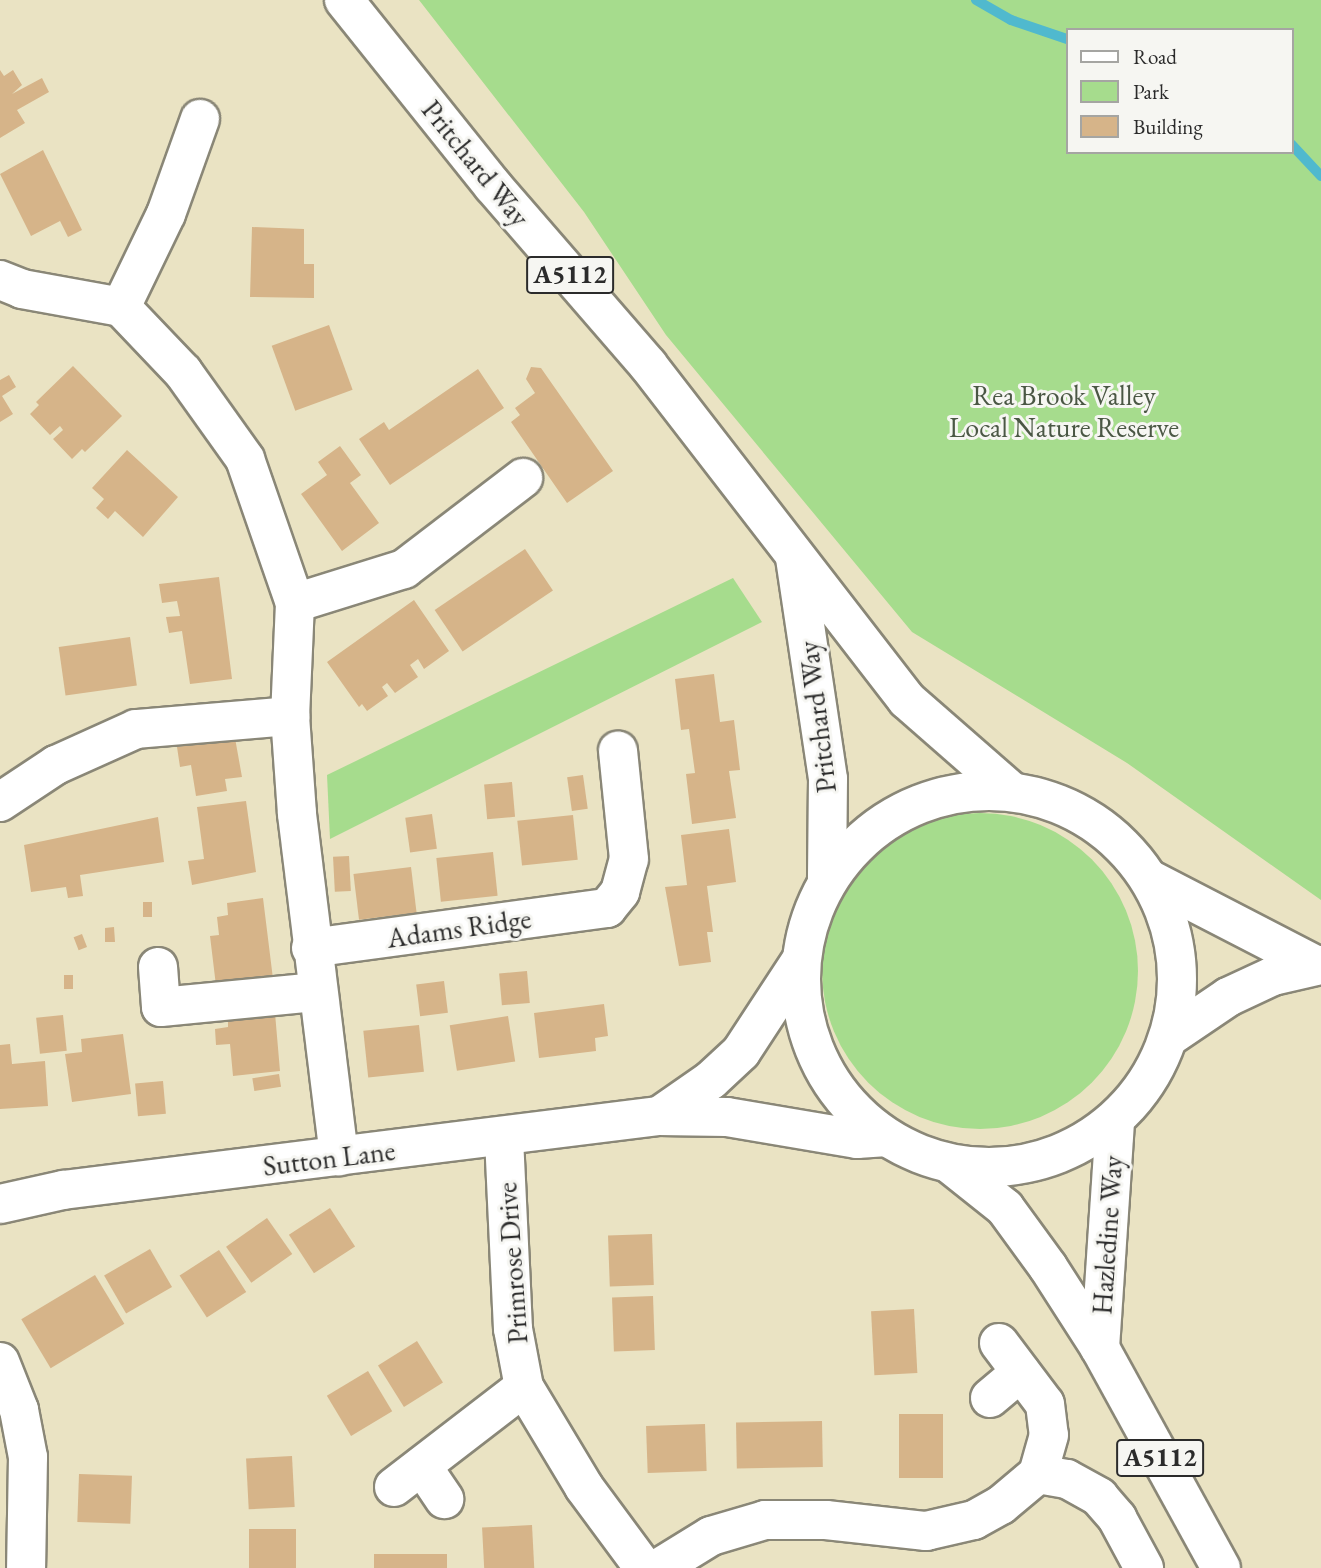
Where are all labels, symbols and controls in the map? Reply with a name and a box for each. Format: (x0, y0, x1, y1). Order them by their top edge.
legend (1066, 28, 1293, 154)
text: Road (1133, 43, 1177, 70)
text: Park (1133, 78, 1169, 105)
street label: Pritchard Way (415, 93, 537, 233)
text: Building (1133, 113, 1203, 140)
road number: A5112 (524, 252, 616, 298)
park label: Rea Brook Valley Local Nature Reserve (949, 378, 1179, 444)
street label: Pritchard Way (791, 639, 843, 795)
street label: Adams Ridge (385, 901, 533, 955)
street label: Sutton Lane (261, 1133, 397, 1183)
street label: Hazledine Way (1085, 1154, 1129, 1316)
street label: Primrose Drive (490, 1181, 534, 1345)
road number: A5112 (1114, 1436, 1206, 1480)

